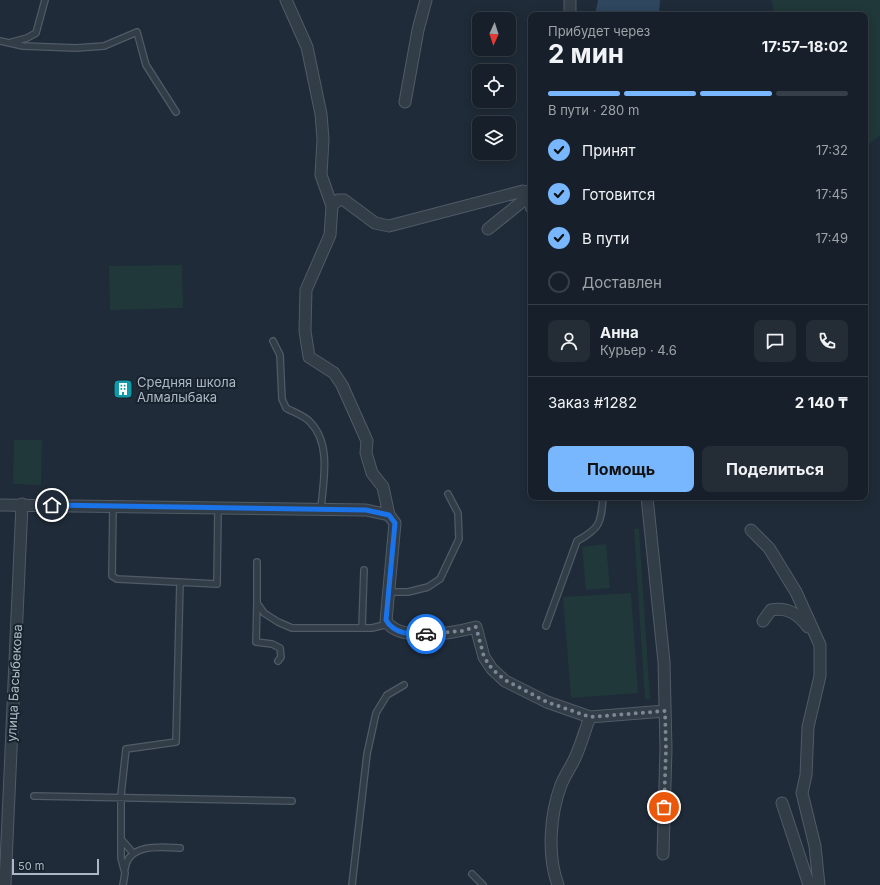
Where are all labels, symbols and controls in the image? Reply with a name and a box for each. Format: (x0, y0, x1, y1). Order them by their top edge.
north arrow (472, 12, 516, 56)
map controls (472, 12, 516, 160)
text: Прибудет через (548, 23, 650, 39)
text: 17:57–18:02 (762, 37, 848, 56)
text: 2 мин (548, 38, 624, 69)
button: locate (472, 64, 516, 108)
text: В пути · 280 m (548, 102, 639, 118)
button: layers (472, 116, 516, 160)
icon: check (548, 139, 570, 161)
text: Принят (582, 141, 635, 160)
text: 17:32 (816, 142, 848, 158)
icon: check (548, 183, 570, 205)
text: Готовится (582, 185, 655, 204)
text: 17:45 (816, 186, 848, 202)
icon: check (548, 227, 570, 249)
text: В пути (582, 229, 629, 248)
text: 17:49 (816, 230, 848, 246)
text: Доставлен (582, 273, 662, 292)
button: person (548, 320, 590, 362)
button: chat (754, 320, 796, 362)
button: phone (806, 320, 848, 362)
text: Анна (600, 323, 639, 342)
text: Курьер · 4.6 (600, 342, 677, 358)
place label: Средняя школа Алмалыбака (137, 374, 236, 405)
building icon: Средняя школа Алмалыбака (112, 378, 134, 400)
text: Заказ #1282 (548, 393, 637, 412)
text: 2 140 ₸ (795, 393, 848, 412)
button: Помощь (548, 446, 694, 492)
button: Поделиться (702, 446, 848, 492)
pin (35, 488, 69, 522)
icon: home (41, 494, 63, 516)
courier (406, 614, 446, 654)
icon: car (415, 623, 437, 645)
street label: улица Басыбекова (3, 624, 25, 742)
pin (647, 790, 681, 824)
icon: bag (653, 796, 675, 818)
scale bar (12, 857, 99, 876)
text: 50 m (18, 859, 44, 873)

